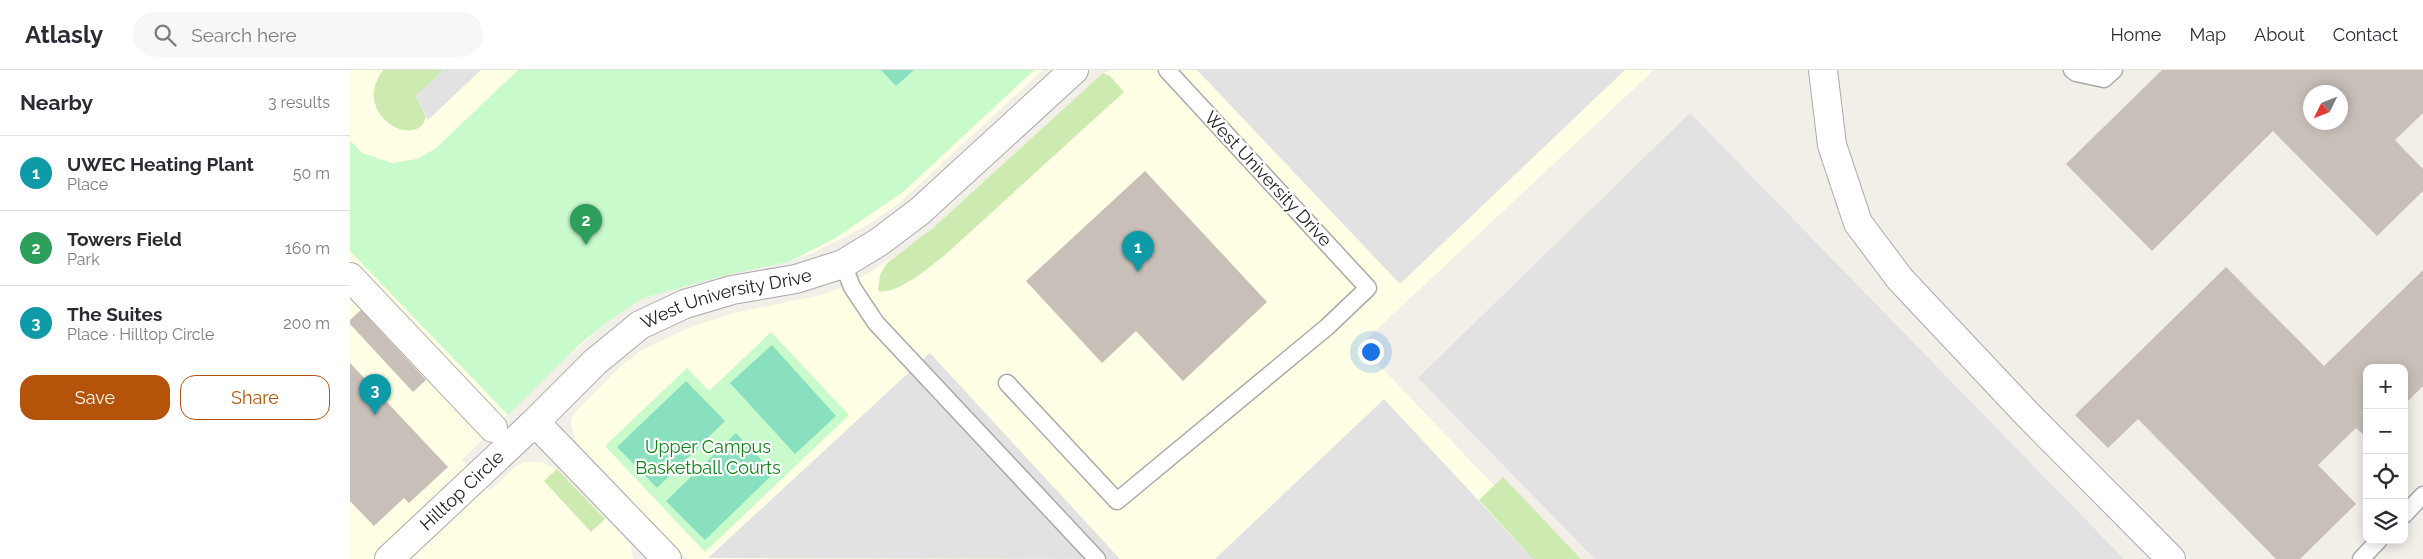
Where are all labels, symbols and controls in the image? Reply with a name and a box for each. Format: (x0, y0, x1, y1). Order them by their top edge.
search box (133, 12, 483, 57)
text: Atlasly (25, 20, 103, 49)
icon: search (151, 21, 179, 49)
text: Search here (191, 24, 297, 46)
text: Home (2110, 24, 2161, 45)
text: Map (2189, 24, 2226, 45)
text: About (2254, 24, 2305, 45)
text: Contact (2333, 24, 2398, 45)
north arrow (2303, 85, 2348, 130)
text: Nearby (20, 90, 93, 115)
text: 3 results (268, 93, 330, 112)
street label: West University Drive (1200, 107, 1337, 251)
text: UWEC Heating Plant (67, 153, 254, 175)
text: 1 (32, 164, 40, 183)
text: 50 m (293, 164, 330, 183)
text: Place (67, 175, 108, 194)
pin: 2 (570, 204, 602, 245)
text: Towers Field (67, 228, 182, 250)
pin: 1 (1122, 231, 1154, 272)
text: 2 (31, 239, 41, 258)
text: 160 m (285, 239, 330, 258)
text: Park (67, 250, 100, 269)
street label: West University Drive (637, 264, 814, 333)
text: The Suites (67, 303, 162, 325)
text: 3 (32, 314, 40, 333)
text: 200 m (283, 314, 330, 333)
text: Place · Hilltop Circle (67, 325, 214, 344)
your location (1358, 339, 1384, 365)
map controls (2363, 364, 2408, 544)
button: + (2363, 364, 2408, 409)
pin: 3 (359, 374, 391, 415)
button: Save (20, 375, 170, 420)
button: Share (180, 375, 330, 420)
button: − (2363, 409, 2408, 454)
park label: Upper Campus Basketball Courts (635, 436, 781, 478)
street label: Hilltop Circle (415, 446, 508, 534)
button: locate (2363, 454, 2408, 499)
button: layers (2363, 499, 2408, 544)

